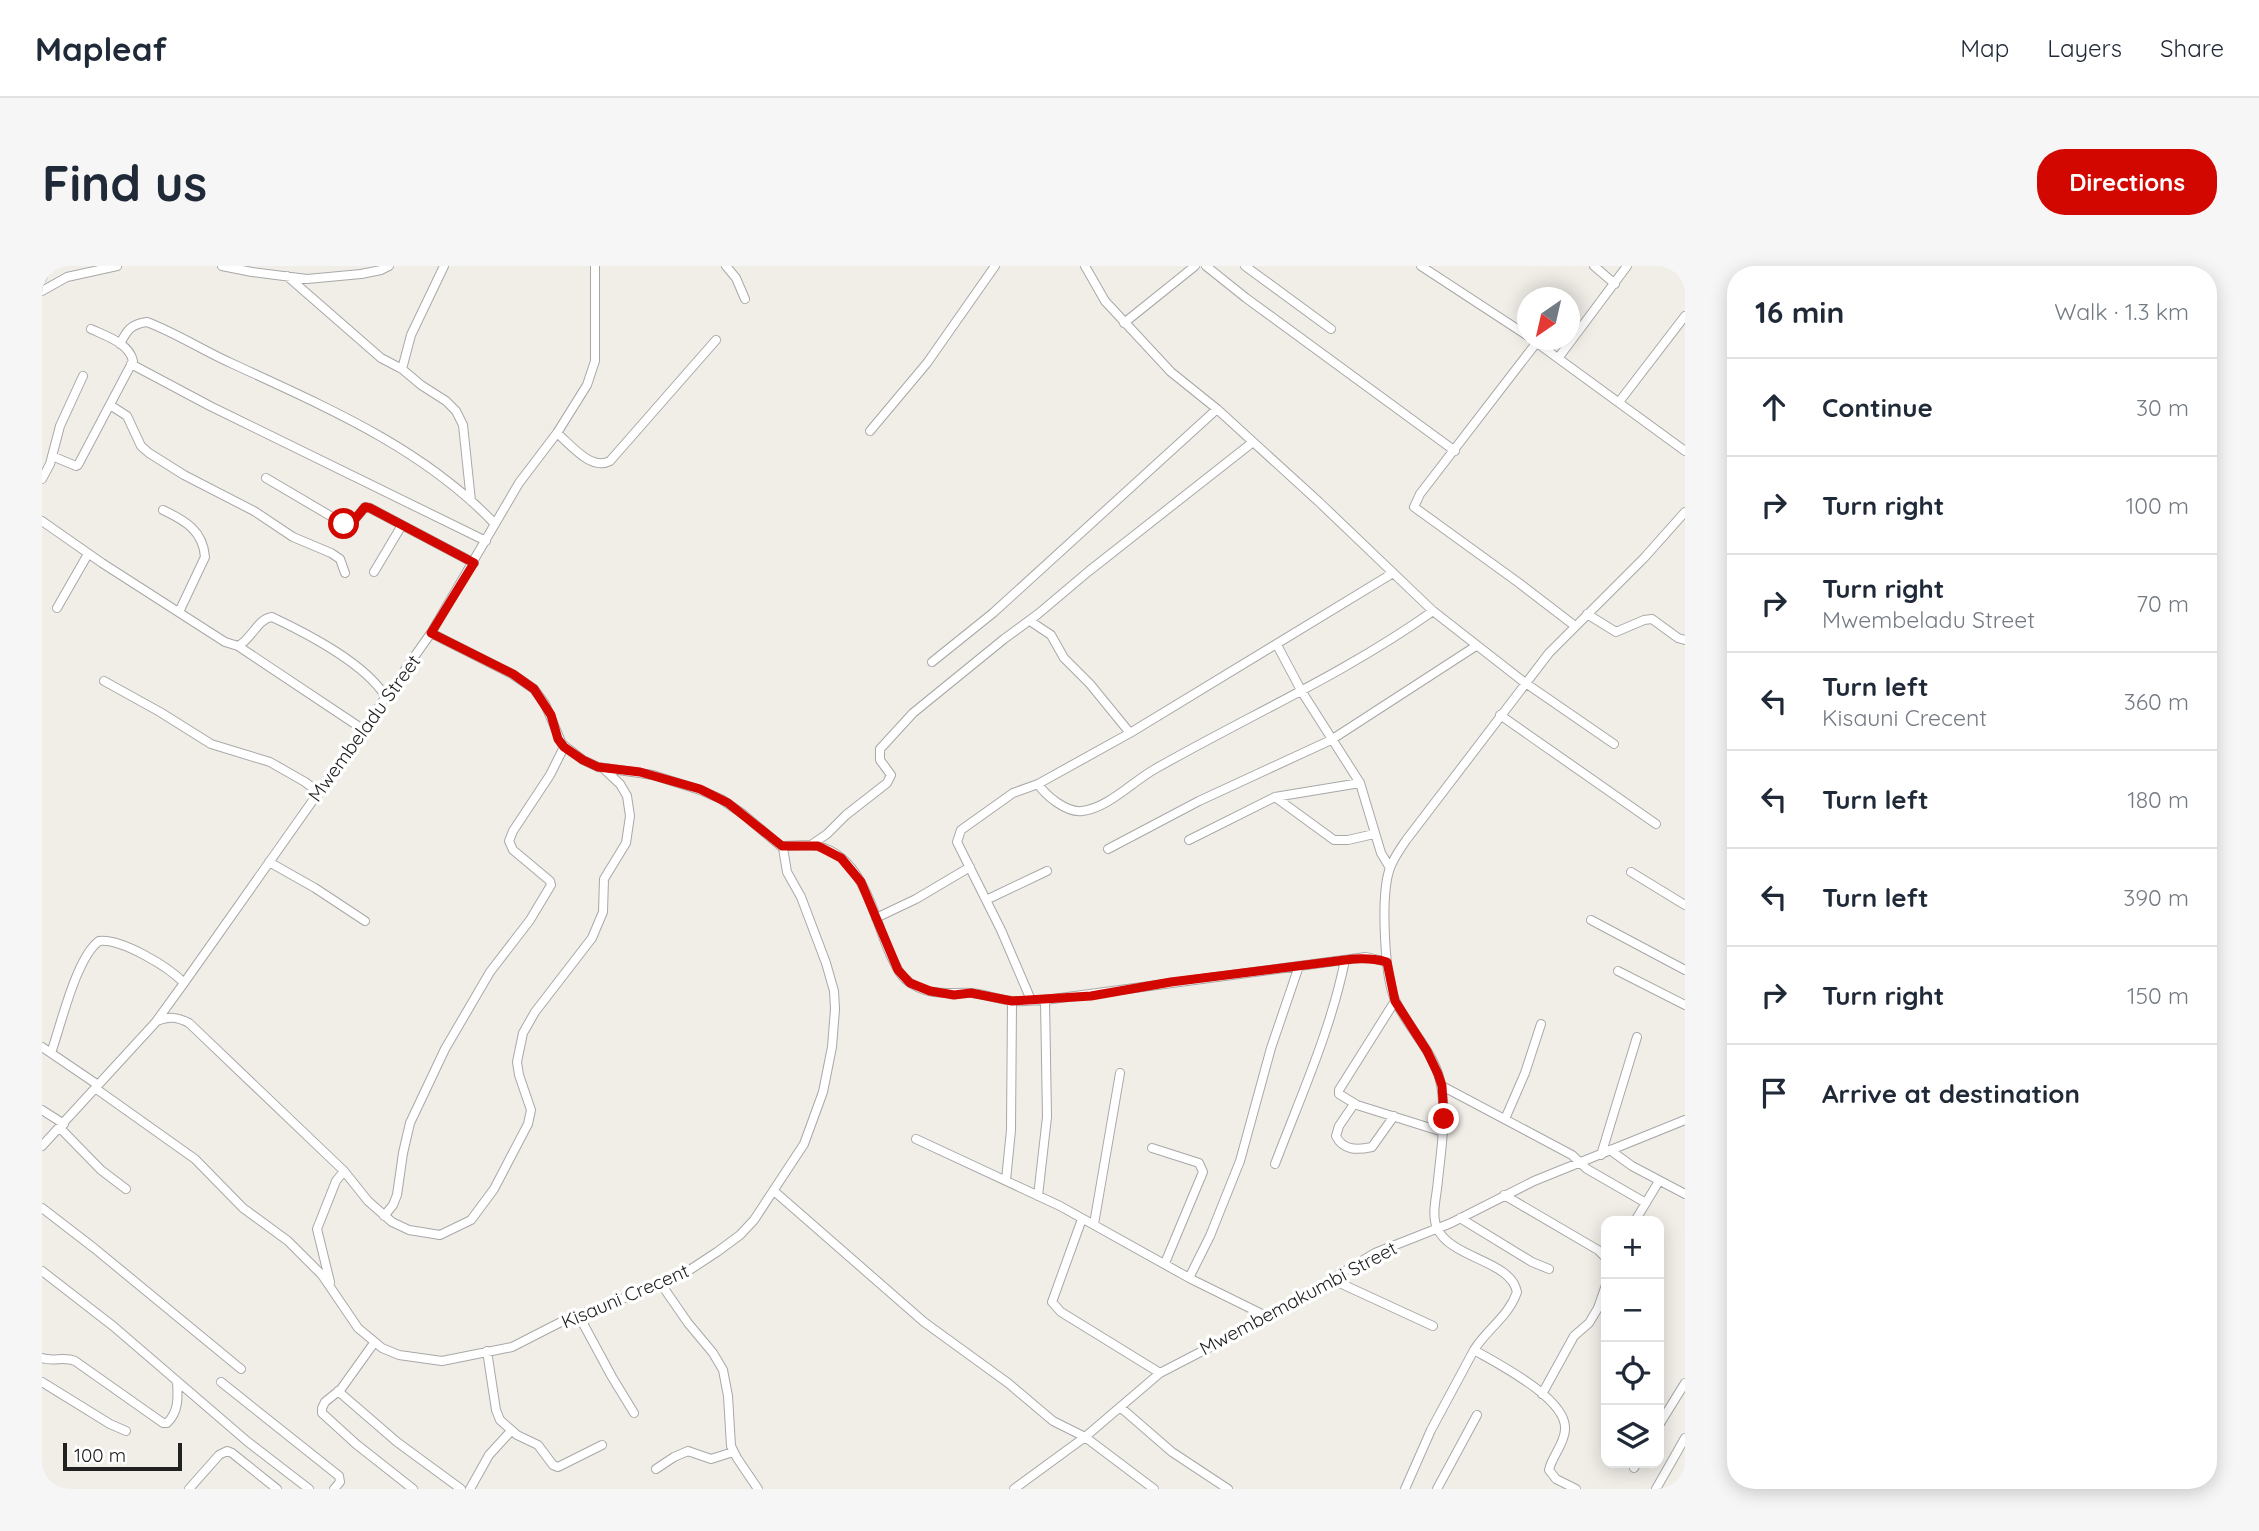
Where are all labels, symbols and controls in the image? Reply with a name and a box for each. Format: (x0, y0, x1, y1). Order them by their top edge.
text: Mapleaf (35, 28, 167, 69)
text: Map (1960, 33, 2009, 63)
text: Layers (2047, 33, 2122, 63)
text: Share (2160, 33, 2224, 63)
button: Directions (2037, 149, 2217, 215)
text: Find us (42, 152, 207, 213)
north arrow (1517, 287, 1580, 350)
text: 16 min (1755, 293, 1844, 331)
text: Walk · 1.3 km (2054, 297, 2189, 326)
icon: ahead (1755, 388, 1793, 426)
text: Continue (1822, 391, 1933, 424)
text: 30 m (2136, 393, 2189, 422)
icon: right (1755, 486, 1793, 524)
text: Turn right (1822, 489, 1944, 522)
text: 100 m (2126, 491, 2189, 520)
route start (328, 508, 359, 539)
text: Turn right (1822, 572, 1944, 605)
icon: right (1755, 584, 1793, 622)
text: 70 m (2136, 589, 2189, 618)
text: Mwembeladu Street (1822, 605, 2035, 634)
street label: Mwembeladu Street (303, 650, 425, 806)
text: Turn left (1822, 670, 1929, 703)
icon: left (1755, 682, 1793, 720)
text: 360 m (2124, 687, 2189, 716)
text: Kisauni Crecent (1822, 703, 1987, 732)
icon: left (1755, 780, 1793, 818)
text: Turn left (1822, 783, 1929, 816)
text: 180 m (2127, 785, 2189, 814)
icon: left (1755, 878, 1793, 916)
text: Turn left (1822, 881, 1929, 914)
text: 390 m (2123, 883, 2189, 912)
icon: right (1755, 976, 1793, 1014)
text: Turn right (1822, 979, 1944, 1012)
text: 150 m (2127, 981, 2189, 1010)
icon: arrive (1755, 1074, 1793, 1112)
text: Arrive at destination (1822, 1077, 2080, 1110)
route end (1428, 1103, 1459, 1134)
map controls (1601, 1216, 1664, 1468)
button: + (1601, 1216, 1664, 1279)
street label: Mwembemakumbi Street (1195, 1236, 1401, 1360)
street label: Kisauni Crecent (558, 1258, 692, 1334)
button: − (1601, 1279, 1664, 1342)
button: locate (1601, 1342, 1664, 1405)
button: layers (1601, 1405, 1664, 1468)
scale bar (63, 1440, 182, 1472)
text: 100 m (74, 1443, 126, 1467)

